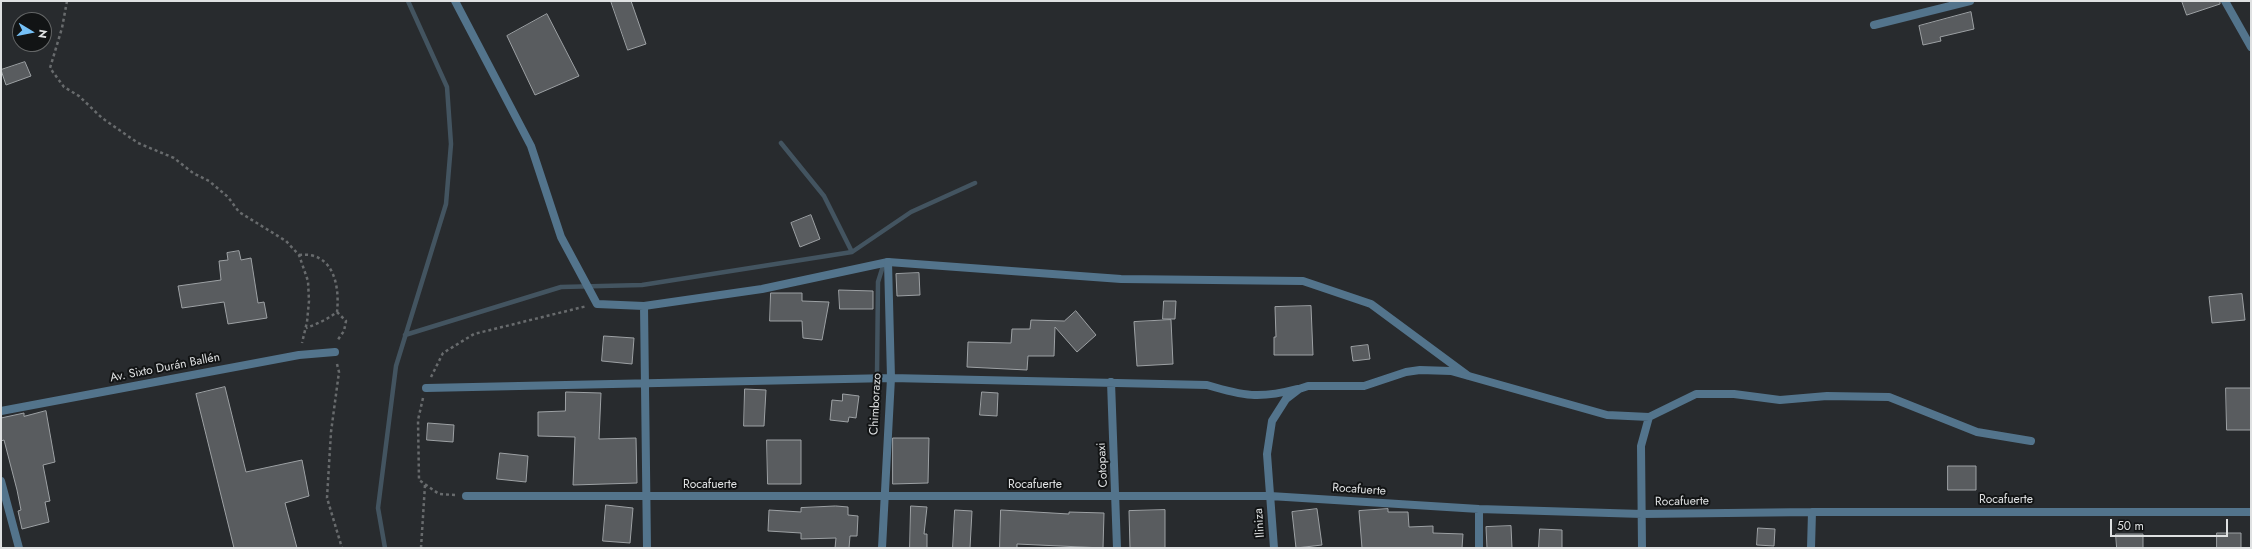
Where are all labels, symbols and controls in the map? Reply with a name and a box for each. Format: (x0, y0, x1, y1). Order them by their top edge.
north arrow (12, 12, 52, 52)
text: N (34, 28, 51, 40)
street label: Av. Sixto Durán Ballén (109, 350, 221, 386)
street label: Chimborazo (867, 373, 885, 435)
street label: Cotopaxi (1095, 442, 1111, 488)
street label: Rocafuerte (683, 478, 737, 492)
street label: Rocafuerte (1008, 478, 1062, 492)
street label: Rocafuerte (1332, 481, 1386, 499)
street label: Rocafuerte (1979, 493, 2033, 507)
street label: Rocafuerte (1655, 494, 1709, 510)
street label: Iliniza (1252, 508, 1268, 538)
scale bar (2112, 511, 2230, 537)
text: 50 m (2117, 517, 2144, 535)

